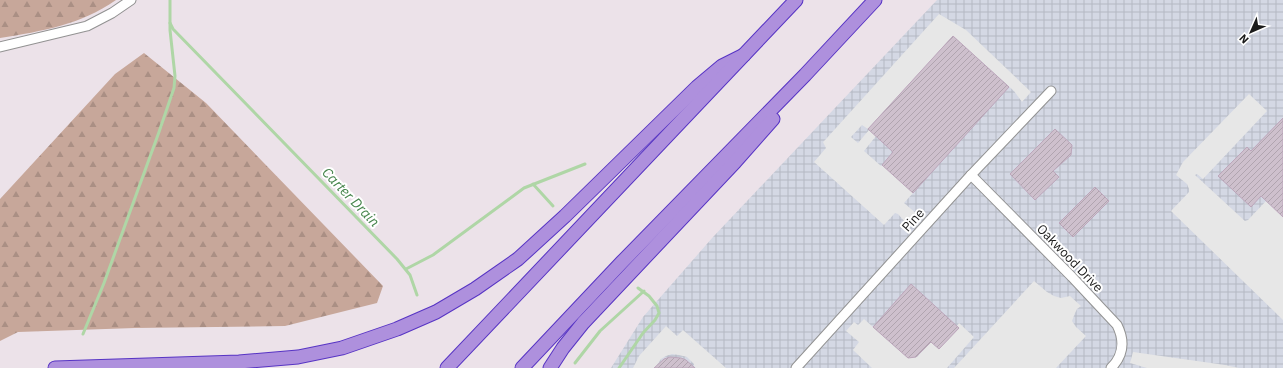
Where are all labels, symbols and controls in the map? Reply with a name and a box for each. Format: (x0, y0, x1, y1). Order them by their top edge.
north arrow (1231, 12, 1271, 52)
text: N (1236, 31, 1252, 47)
water label: Carter Drain (318, 164, 384, 230)
street label: Pine (898, 205, 928, 235)
street label: Oakwood Drive (1033, 220, 1107, 296)

